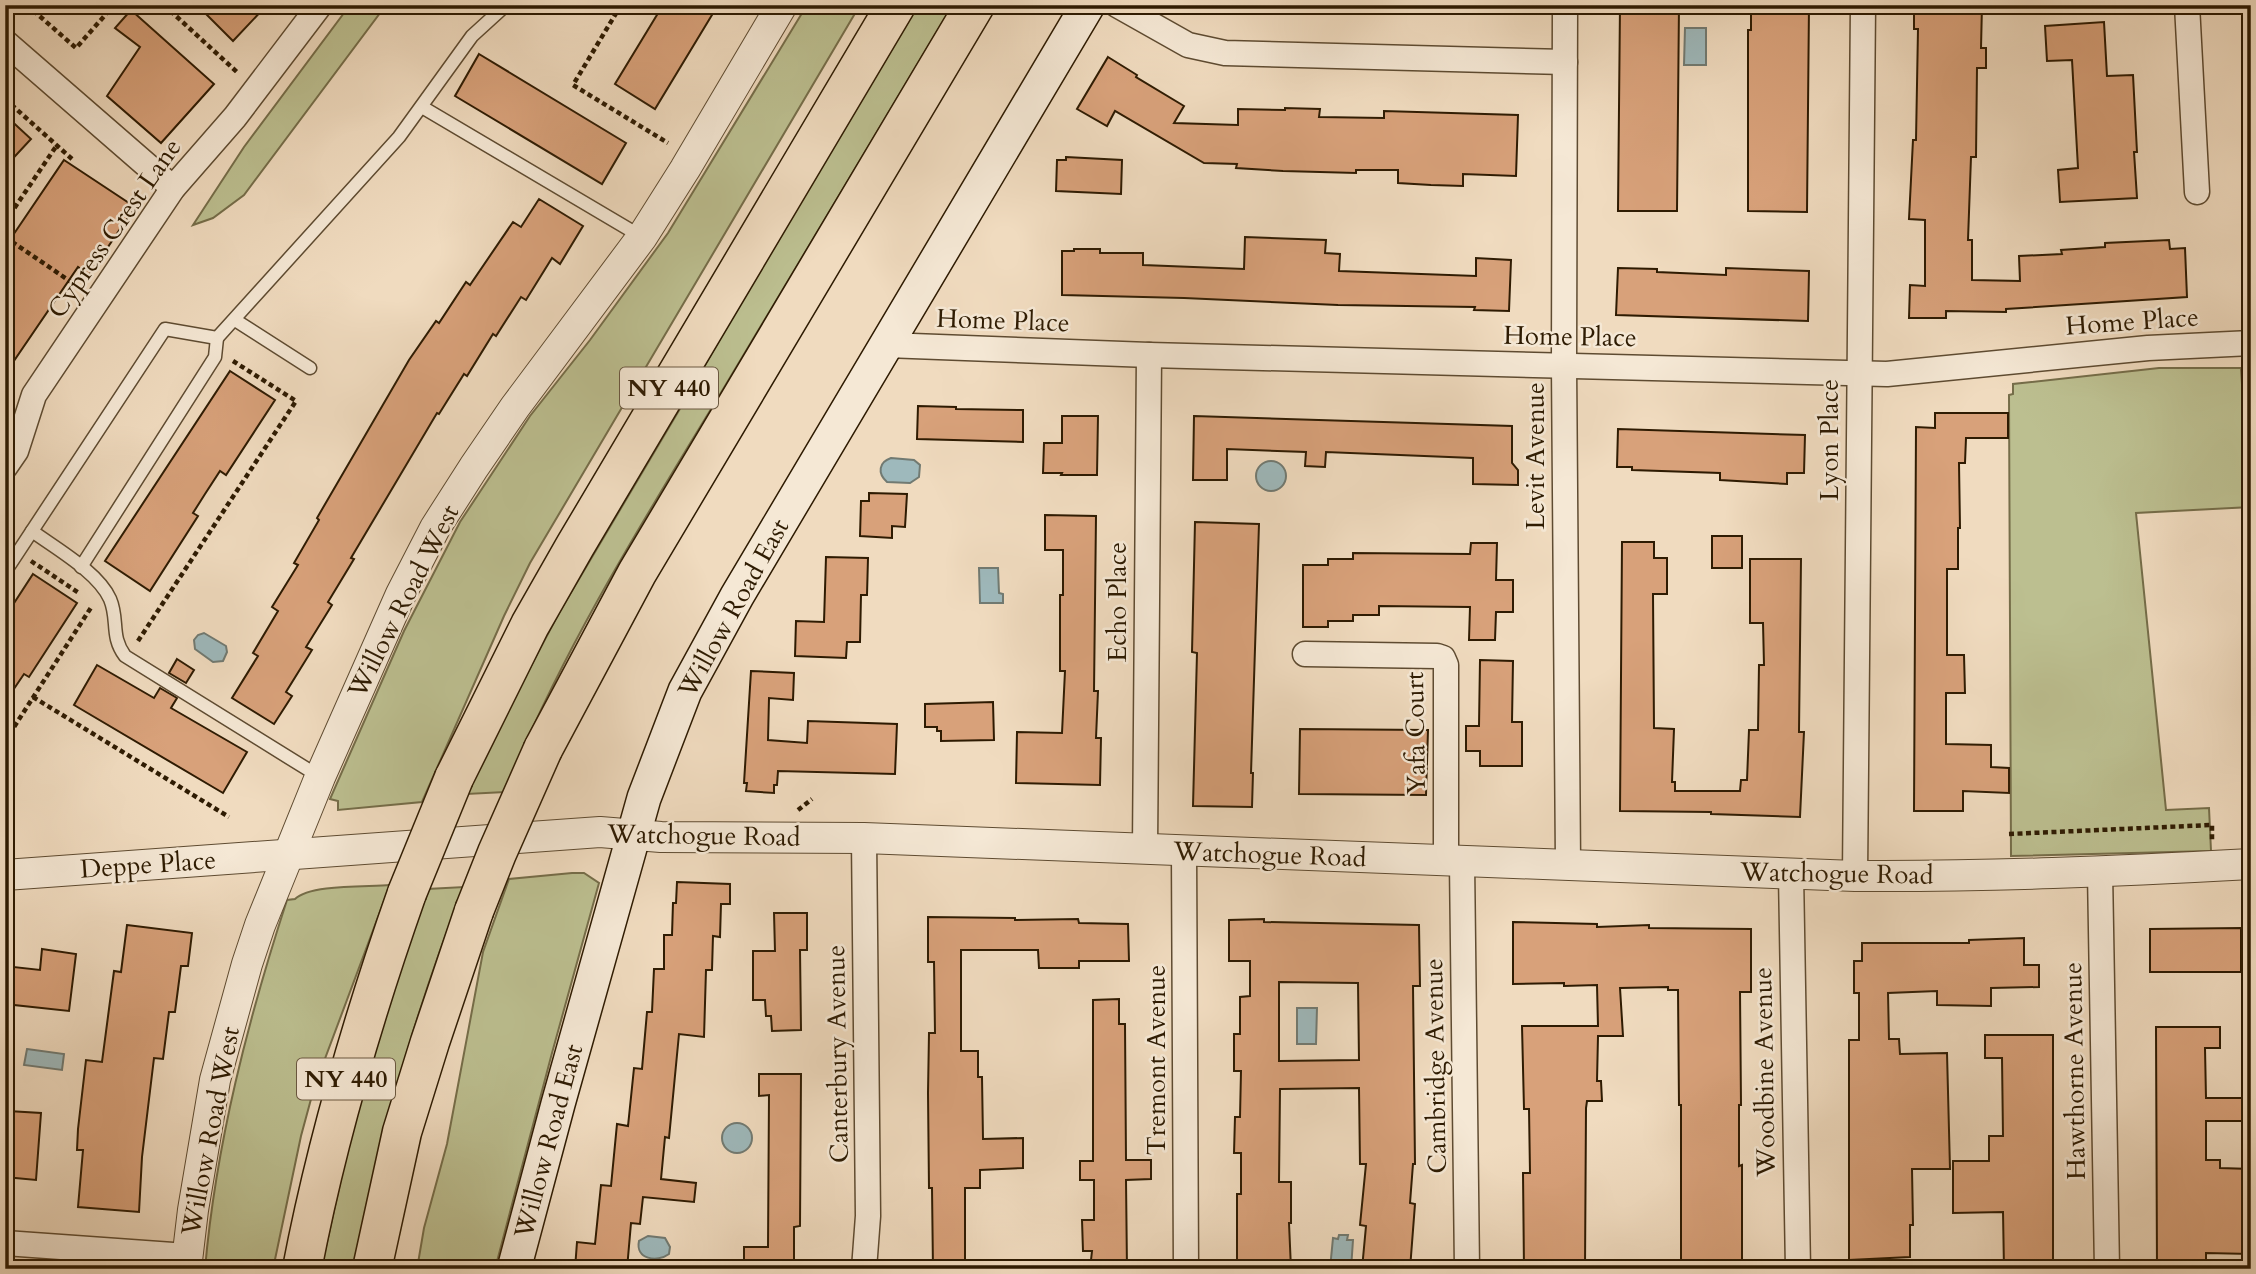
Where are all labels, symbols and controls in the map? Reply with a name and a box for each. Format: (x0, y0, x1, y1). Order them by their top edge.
street label: Cypress Crest Lane (39, 132, 189, 325)
street label: Home Place (2064, 299, 2200, 344)
street label: Home Place (936, 301, 1070, 340)
street label: Home Place (1503, 318, 1637, 355)
road number: NY 440 (620, 368, 718, 408)
street label: Lyon Place (1812, 379, 1847, 501)
street label: Levit Avenue (1518, 382, 1553, 530)
street label: Willow Road West (339, 499, 467, 705)
street label: Willow Road East (669, 513, 797, 705)
street label: Echo Place (1100, 542, 1135, 662)
street label: Yafa Court (1397, 671, 1434, 795)
street label: Watchogue Road (606, 816, 801, 855)
street label: Watchogue Road (1172, 834, 1367, 875)
street label: Deppe Place (79, 842, 217, 887)
street label: Watchogue Road (1739, 854, 1934, 893)
street label: Canterbury Avenue (818, 945, 857, 1163)
street label: Cambridge Avenue (1416, 958, 1455, 1174)
street label: Hawthorne Avenue (2055, 962, 2094, 1180)
street label: Tremont Avenue (1139, 965, 1174, 1155)
street label: Woodbine Avenue (1745, 967, 1784, 1178)
street label: Willow Road West (173, 1023, 248, 1240)
street label: Willow Road East (506, 1040, 591, 1243)
road number: NY 440 (297, 1058, 395, 1100)

